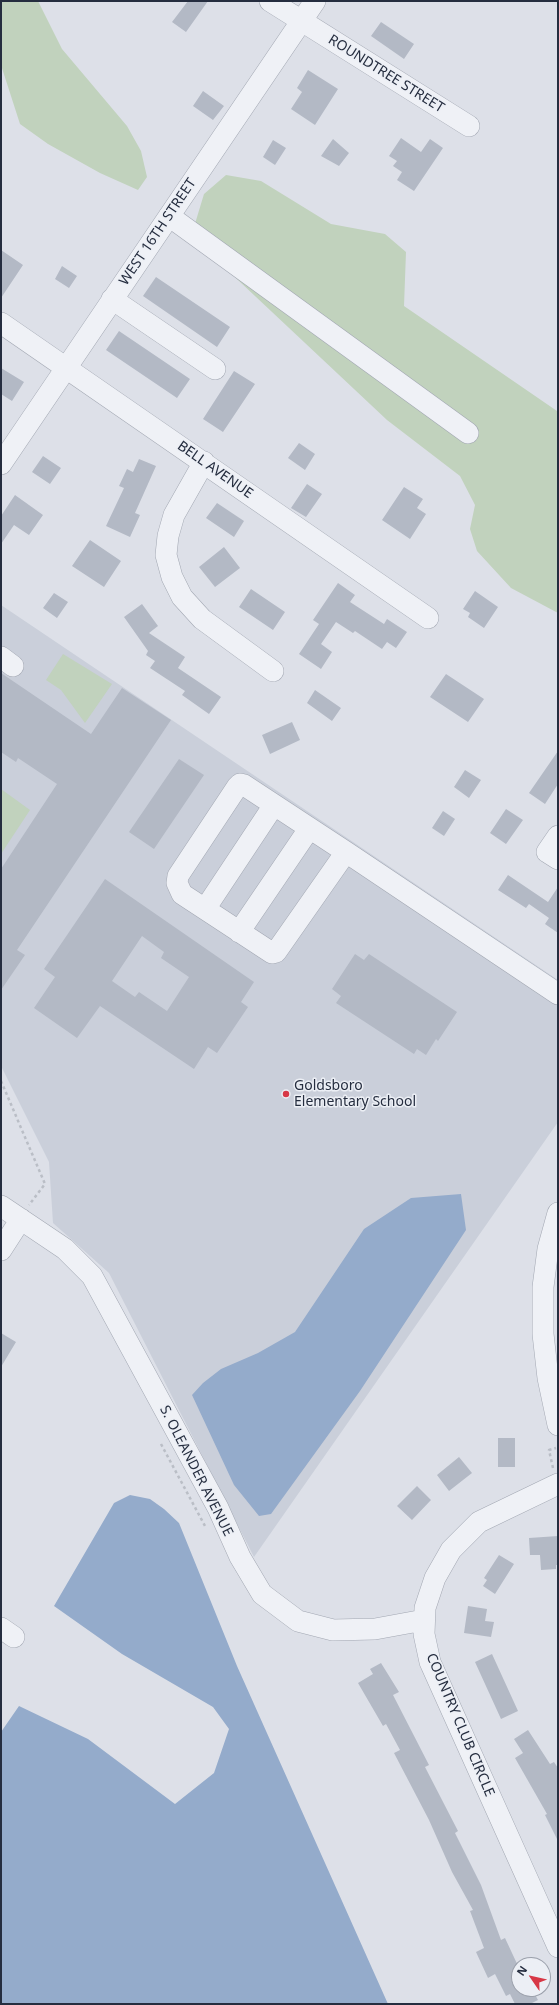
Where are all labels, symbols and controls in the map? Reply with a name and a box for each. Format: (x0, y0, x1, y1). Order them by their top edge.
street label: ROUNDTREE STREET (325, 31, 447, 117)
street label: WEST 16TH STREET (116, 175, 200, 289)
street label: BELL AVENUE (174, 438, 256, 502)
place label: Goldsboro Elementary School (294, 1078, 416, 1110)
marker: Goldsboro Elementary School (281, 1089, 291, 1099)
street label: S. OLEANDER AVENUE (156, 1403, 236, 1539)
street label: COUNTRY CLUB CIRCLE (422, 1651, 498, 1799)
north arrow (511, 1957, 551, 1997)
text: N (513, 1963, 530, 1978)

